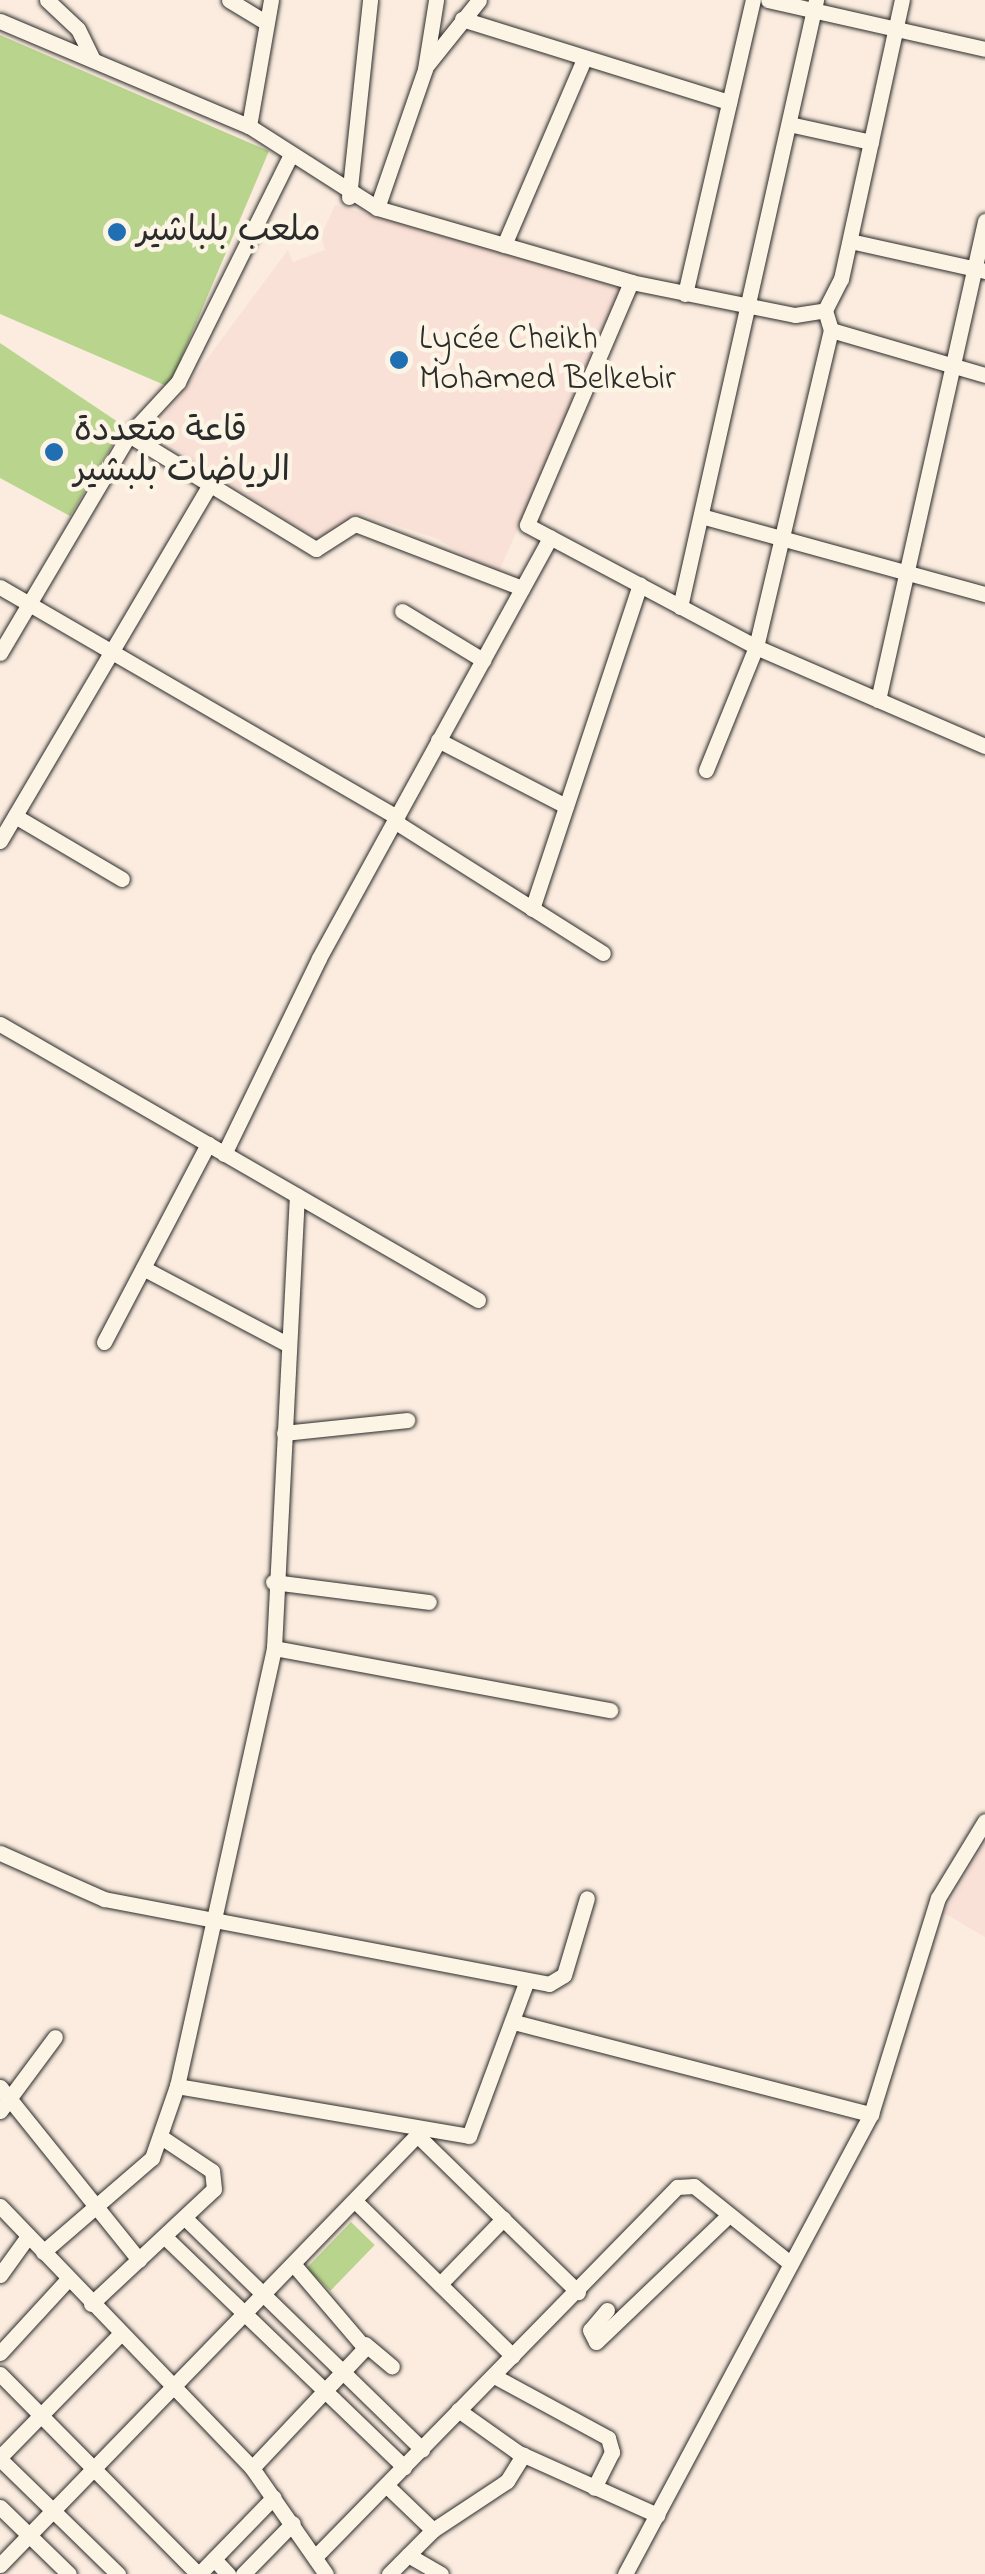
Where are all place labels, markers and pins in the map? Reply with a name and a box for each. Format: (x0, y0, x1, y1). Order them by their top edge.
place label: ملعب بلباشير (137, 211, 321, 253)
marker: ملعب بلباشير (106, 221, 128, 243)
place label: Lycée Cheikh Mohamed Belkebir (419, 319, 676, 401)
marker: Lycée Cheikh Mohamed Belkebir (388, 349, 410, 371)
place label: قاعة متعددة الرياضات بلبشير (74, 411, 290, 493)
marker: قاعة متعددة الرياضات بلبشير (43, 441, 65, 463)

